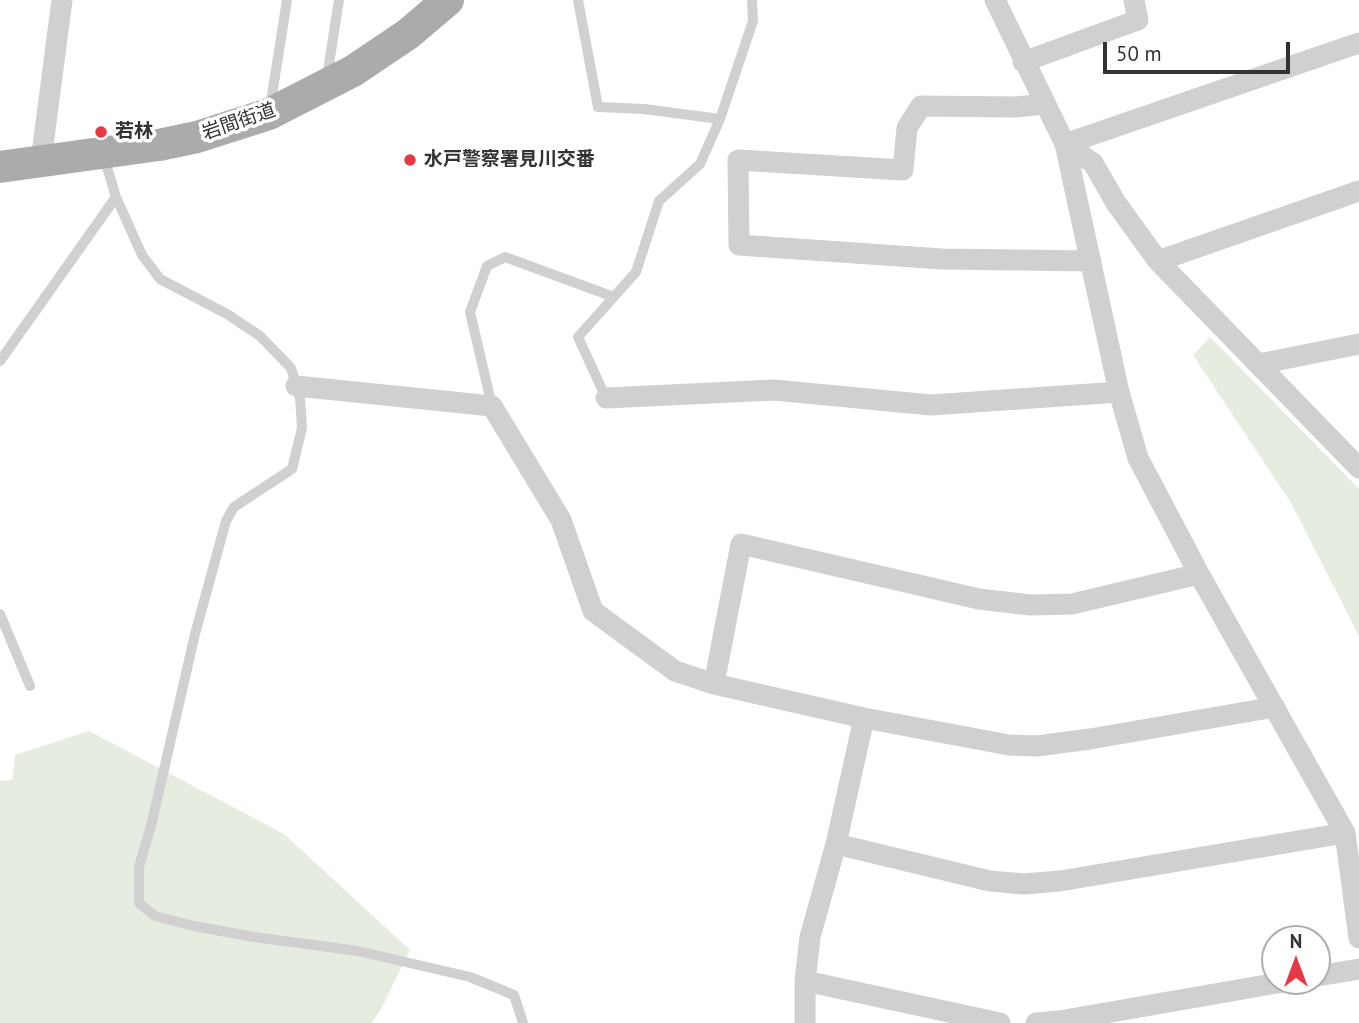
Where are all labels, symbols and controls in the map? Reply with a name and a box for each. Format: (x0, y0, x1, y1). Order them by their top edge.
scale bar (1107, 28, 1294, 72)
text: 50 m (1116, 40, 1162, 67)
street label: 岩間街道 (199, 99, 279, 145)
place label: 若林 (115, 121, 153, 143)
marker: 若林 (93, 124, 109, 140)
place label: 水戸警察署見川交番 (424, 149, 595, 171)
marker: 水戸警察署見川交番 (402, 152, 418, 168)
north arrow (1261, 925, 1331, 995)
text: N (1290, 929, 1302, 953)

